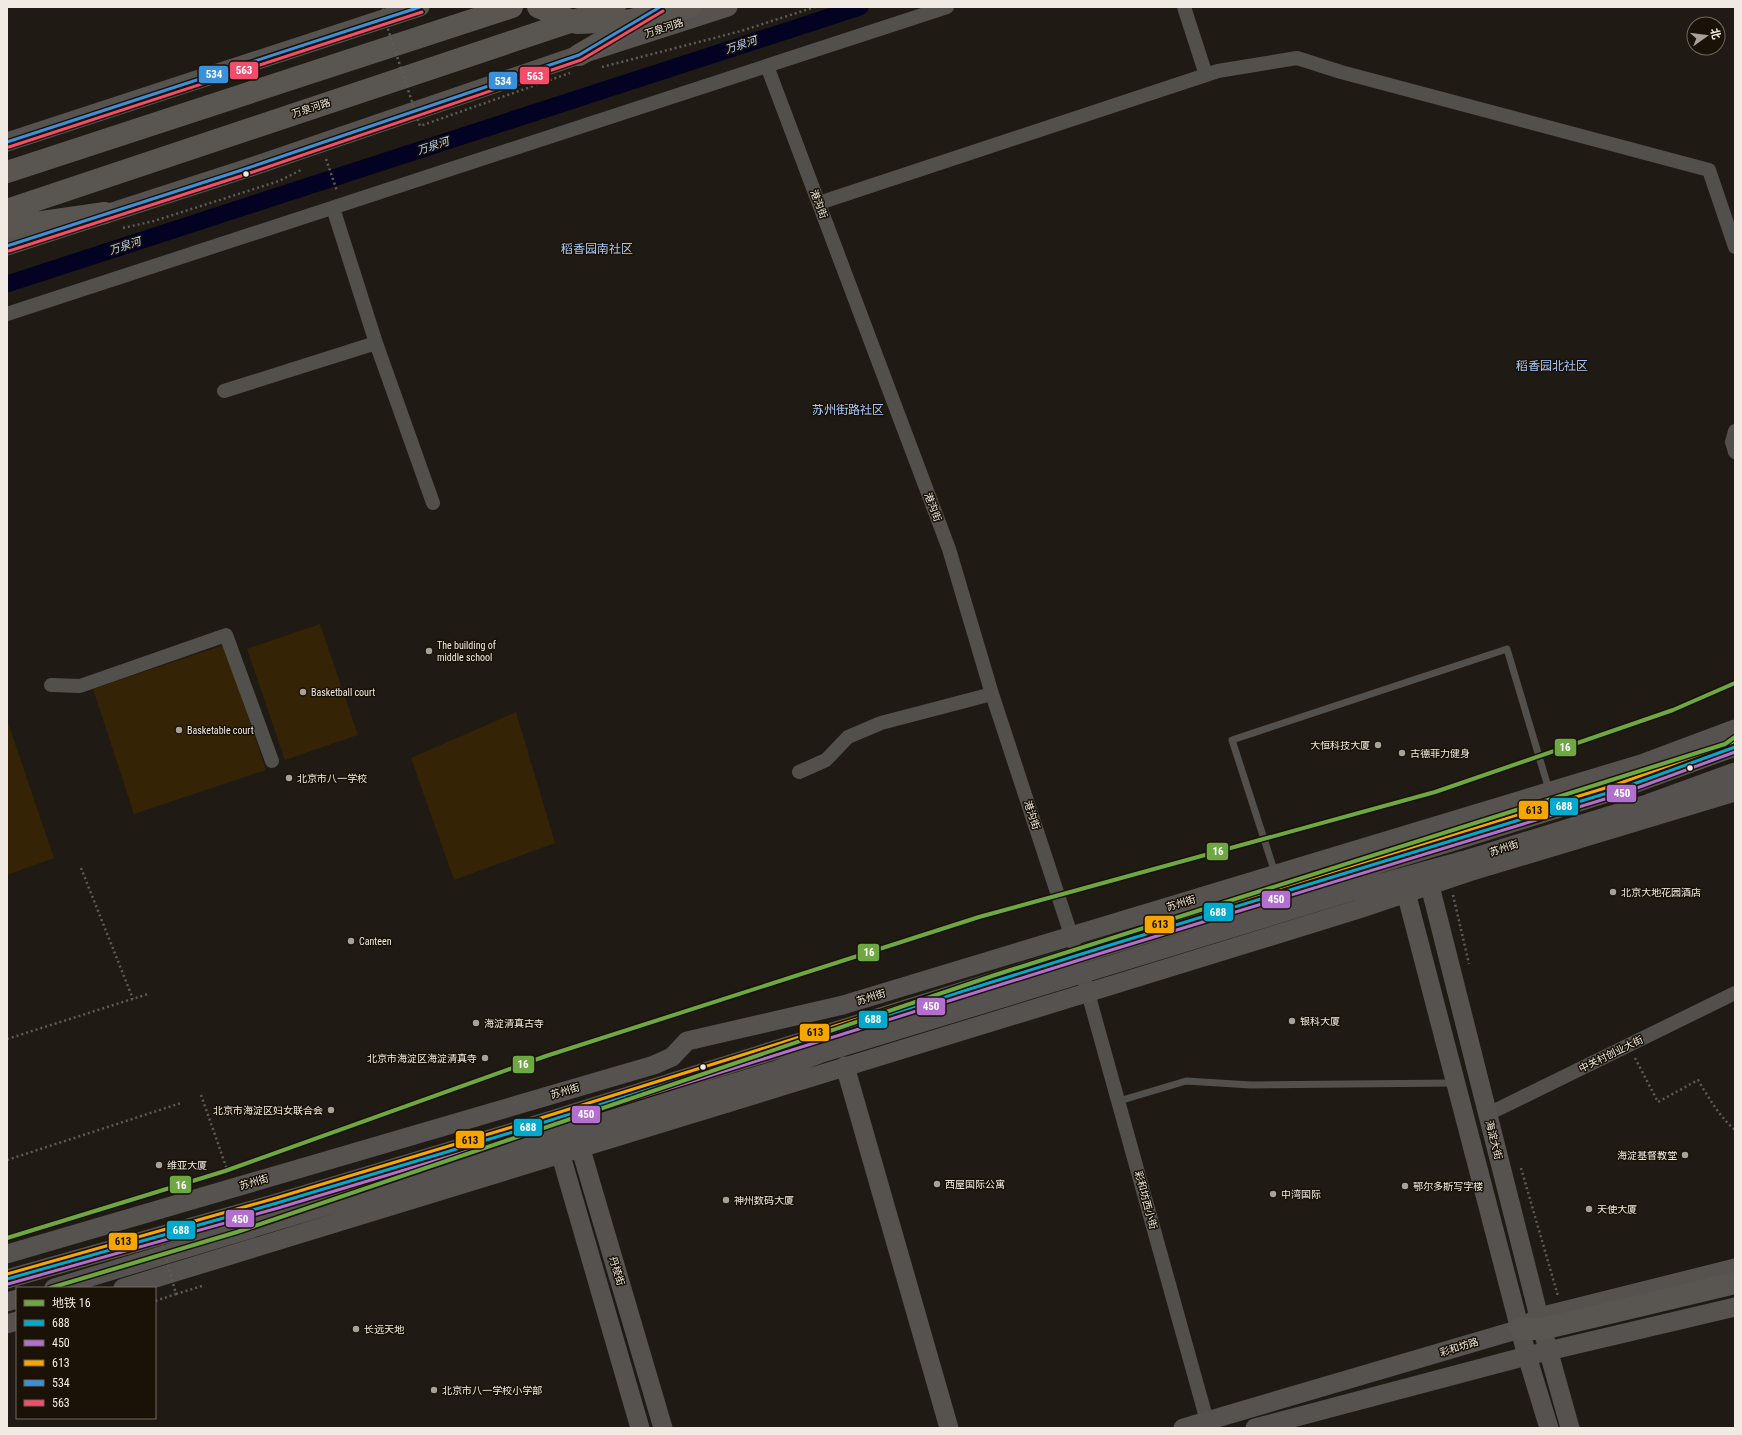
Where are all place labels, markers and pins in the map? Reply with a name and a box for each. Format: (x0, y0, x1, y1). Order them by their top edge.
unlabelled marker (241, 169, 251, 179)
place label: The building of middle school (437, 640, 497, 663)
marker: The building of middle school (424, 646, 434, 656)
marker: Basketball court (298, 687, 308, 697)
place label: Basketball court (311, 687, 375, 698)
marker: Basketable court (174, 725, 184, 735)
place label: Basketable court (187, 725, 254, 736)
place label: 大恒科技大厦 (1310, 740, 1370, 751)
marker: 大恒科技大厦 (1373, 740, 1383, 750)
marker: 古德菲力健身 (1397, 748, 1407, 758)
place label: 古德菲力健身 (1410, 748, 1470, 759)
unlabelled marker (1685, 763, 1695, 773)
marker: 北京市八一学校 (284, 773, 294, 783)
place label: 北京市八一学校 (297, 773, 367, 784)
marker: 北京大地花园酒店 (1608, 887, 1618, 897)
place label: 北京大地花园酒店 (1621, 887, 1701, 898)
marker: Canteen (346, 936, 356, 946)
place label: Canteen (359, 936, 392, 947)
marker: 银科大厦 (1287, 1016, 1297, 1026)
place label: 银科大厦 (1300, 1016, 1340, 1027)
marker: 海淀清真古寺 (471, 1018, 481, 1028)
place label: 海淀清真古寺 (484, 1018, 544, 1029)
place label: 北京市海淀区海淀清真寺 (367, 1053, 477, 1064)
marker: 北京市海淀区海淀清真寺 (480, 1053, 490, 1063)
unlabelled marker (698, 1062, 708, 1072)
place label: 北京市海淀区妇女联合会 (213, 1105, 323, 1116)
marker: 北京市海淀区妇女联合会 (326, 1105, 336, 1115)
place label: 海淀基督教堂 (1617, 1150, 1677, 1161)
marker: 海淀基督教堂 (1680, 1150, 1690, 1160)
marker: 维亚大厦 (154, 1160, 164, 1170)
place label: 维亚大厦 (167, 1160, 207, 1171)
marker: 西屋国际公寓 (932, 1179, 942, 1189)
place label: 西屋国际公寓 (945, 1179, 1005, 1190)
marker: 鄂尔多斯写字楼 (1400, 1181, 1410, 1191)
place label: 鄂尔多斯写字楼 (1413, 1181, 1483, 1192)
marker: 中湾国际 (1268, 1189, 1278, 1199)
place label: 中湾国际 (1281, 1189, 1321, 1200)
marker: 神州数码大厦 (721, 1195, 731, 1205)
place label: 神州数码大厦 (734, 1195, 794, 1206)
marker: 天使大厦 (1584, 1204, 1594, 1214)
place label: 天使大厦 (1597, 1204, 1637, 1215)
marker: 长远天地 (351, 1324, 361, 1334)
place label: 长远天地 (364, 1324, 405, 1335)
marker: 北京市八一学校小学部 (429, 1385, 439, 1395)
place label: 北京市八一学校小学部 (442, 1385, 542, 1396)

